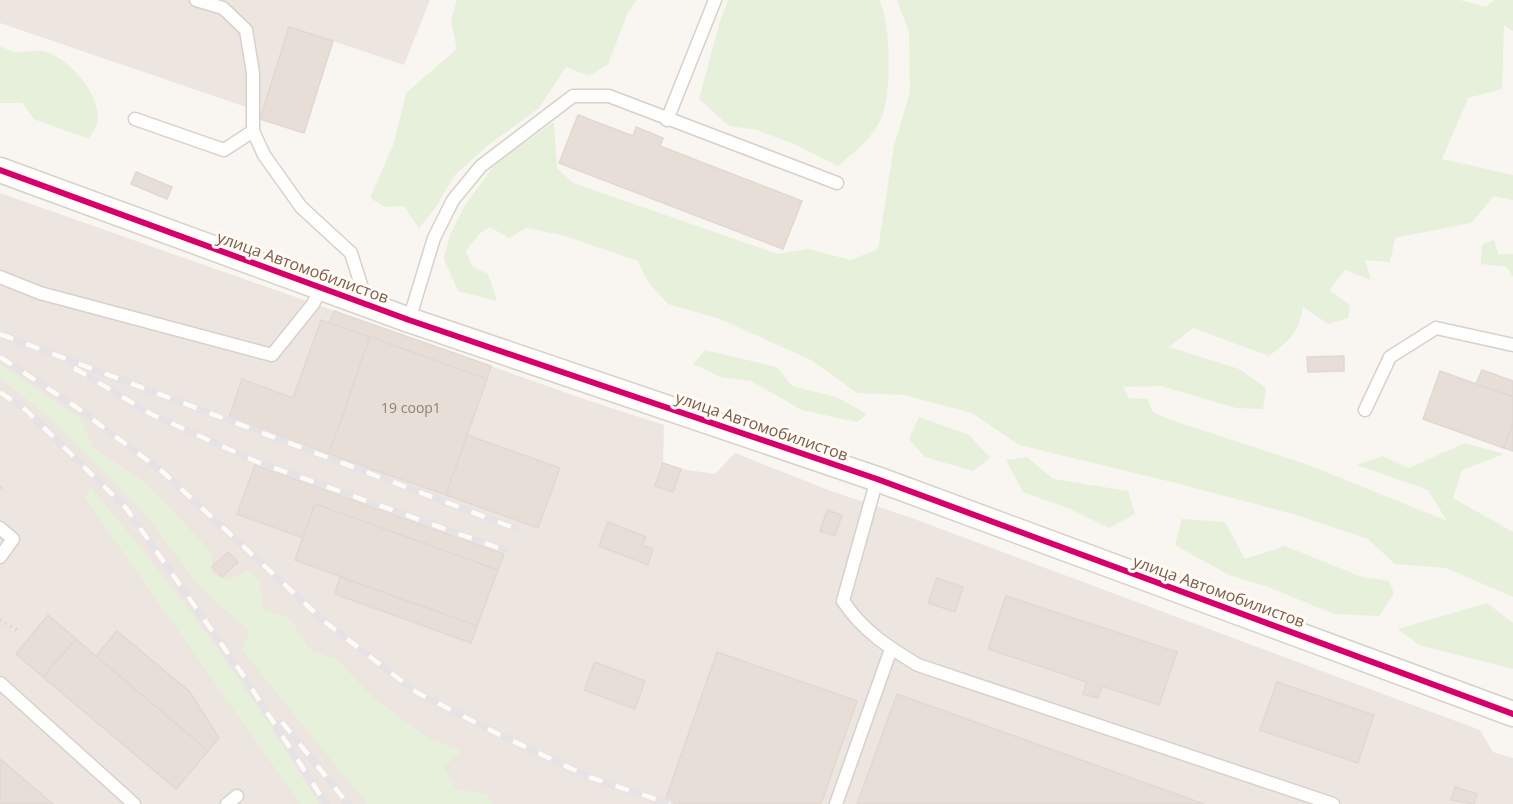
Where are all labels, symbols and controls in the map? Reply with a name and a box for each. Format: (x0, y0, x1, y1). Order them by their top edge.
street label: улица Автомобилистов (214, 226, 392, 308)
street label: улица Автомобилистов (673, 386, 851, 466)
house number: 19 соор1 (381, 398, 441, 417)
street label: улица Автомобилистов (1130, 550, 1308, 632)

